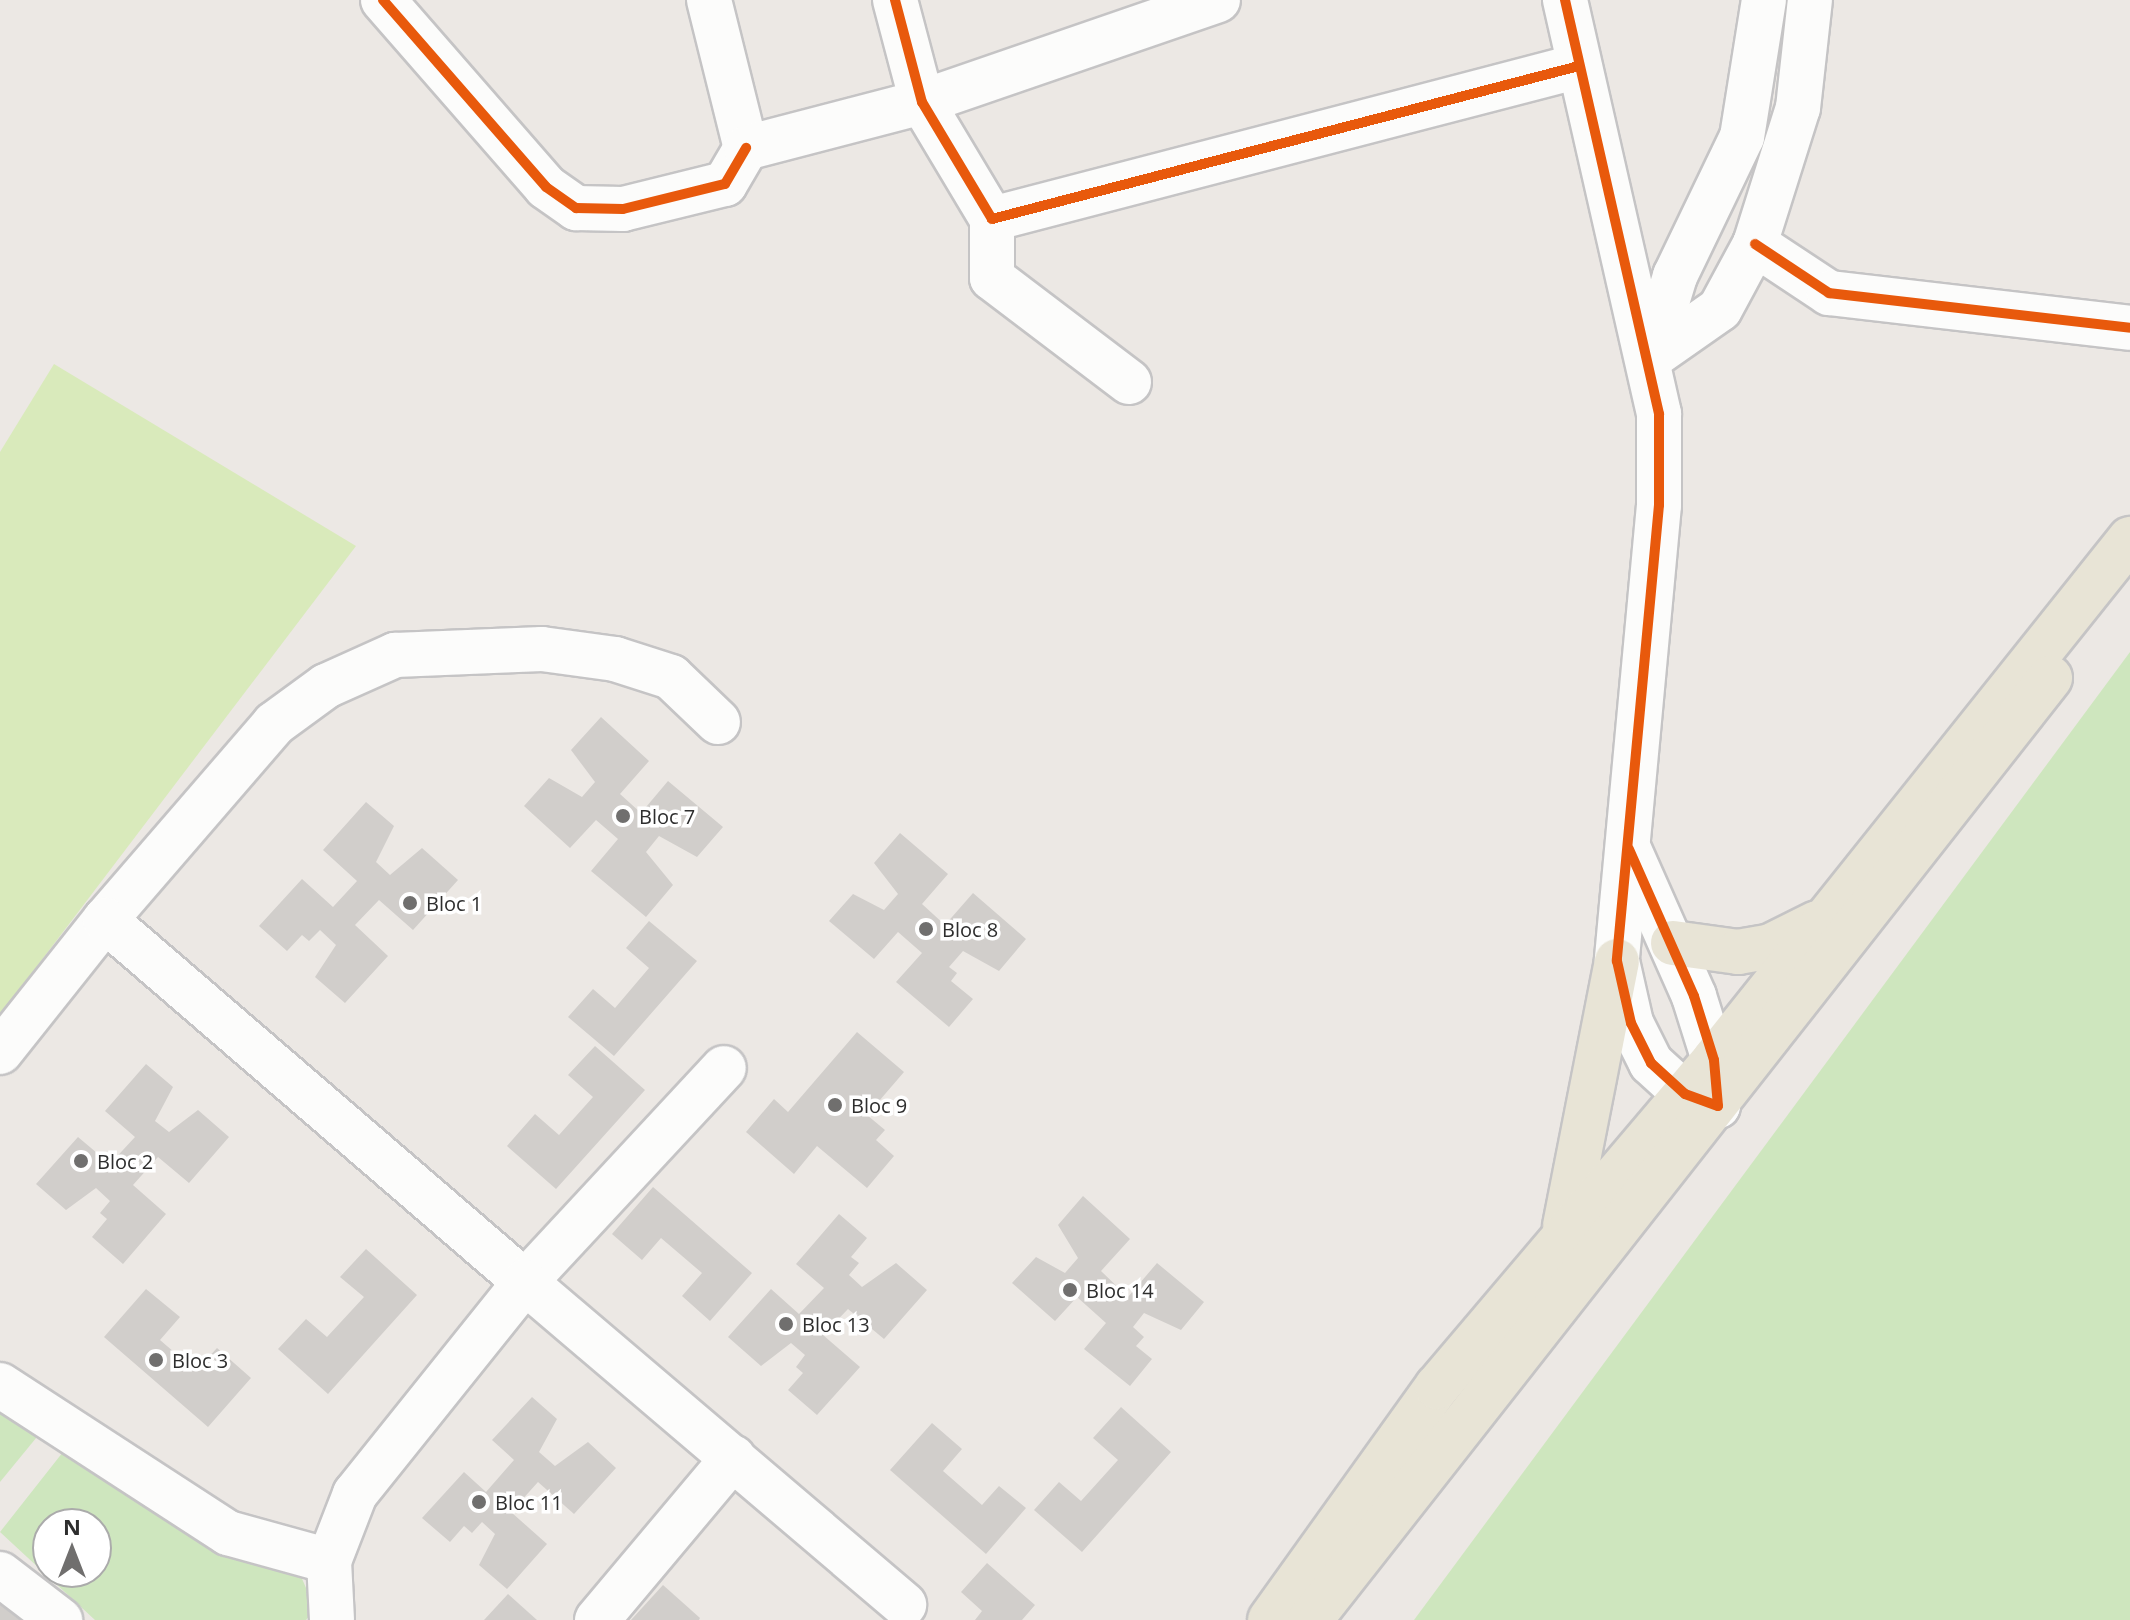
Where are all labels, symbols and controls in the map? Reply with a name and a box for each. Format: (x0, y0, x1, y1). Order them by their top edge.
place label: Bloc 7 (639, 804, 695, 828)
marker: Bloc 7 (614, 807, 632, 825)
place label: Bloc 1 (426, 891, 482, 915)
marker: Bloc 1 (401, 894, 419, 912)
place label: Bloc 8 (942, 917, 998, 941)
marker: Bloc 8 (917, 920, 935, 938)
place label: Bloc 9 (851, 1093, 907, 1117)
marker: Bloc 9 (826, 1096, 844, 1114)
place label: Bloc 2 (97, 1149, 153, 1173)
marker: Bloc 2 (72, 1152, 90, 1170)
place label: Bloc 14 (1086, 1278, 1154, 1302)
marker: Bloc 14 (1061, 1281, 1079, 1299)
place label: Bloc 13 (802, 1312, 870, 1336)
marker: Bloc 13 (777, 1315, 795, 1333)
place label: Bloc 3 (172, 1348, 228, 1372)
marker: Bloc 3 (147, 1351, 165, 1369)
place label: Bloc 11 (495, 1490, 563, 1514)
marker: Bloc 11 (470, 1493, 488, 1511)
north arrow (32, 1508, 112, 1588)
text: N (63, 1511, 81, 1541)

